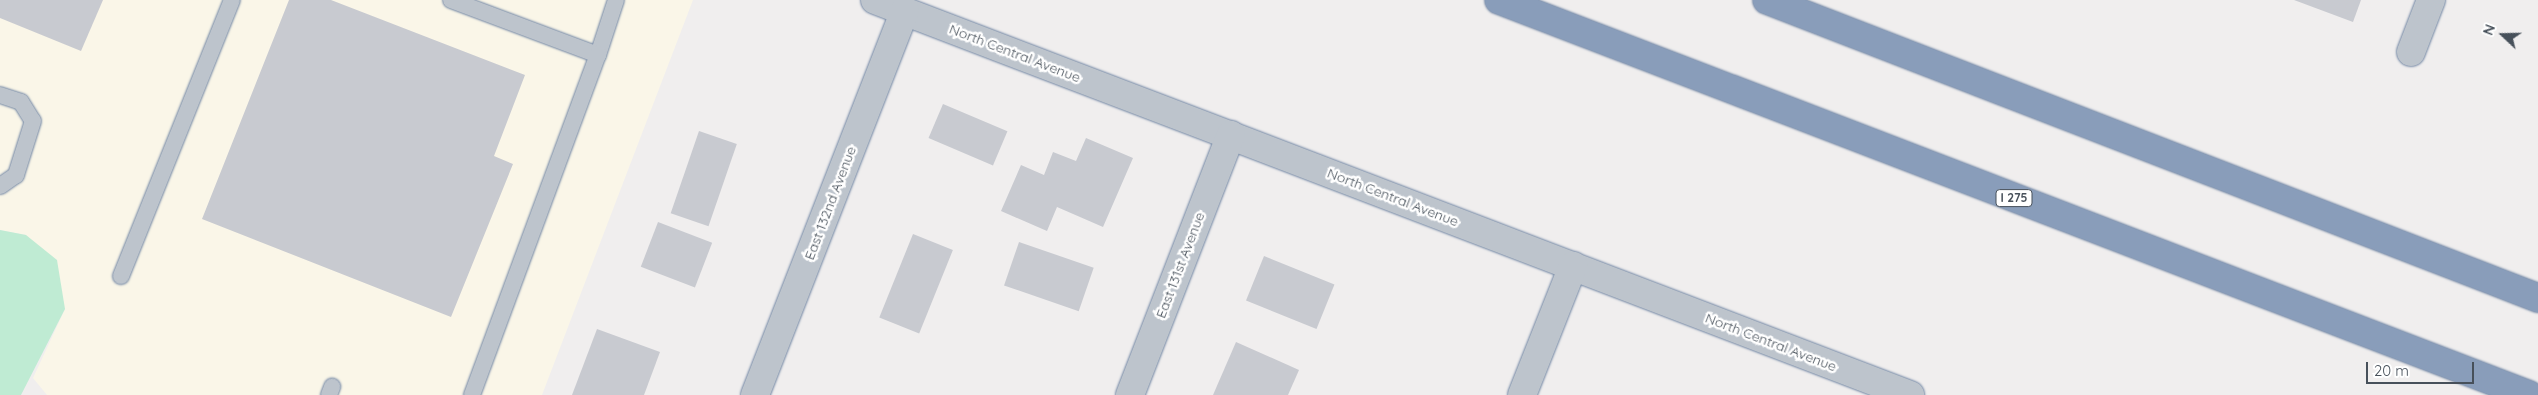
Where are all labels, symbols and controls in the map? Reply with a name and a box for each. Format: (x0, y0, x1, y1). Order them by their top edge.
north arrow (2478, 10, 2528, 60)
street label: North Central Avenue (947, 20, 1083, 86)
text: N (2479, 22, 2499, 38)
street label: East 132nd Avenue (801, 144, 859, 262)
street label: North Central Avenue (1325, 164, 1461, 230)
road number: I 275 (1995, 188, 2033, 208)
street label: East 131st Avenue (1152, 210, 1208, 320)
street label: North Central Avenue (1703, 309, 1839, 375)
scale bar (2368, 352, 2476, 384)
text: 20 m (2374, 361, 2409, 380)

